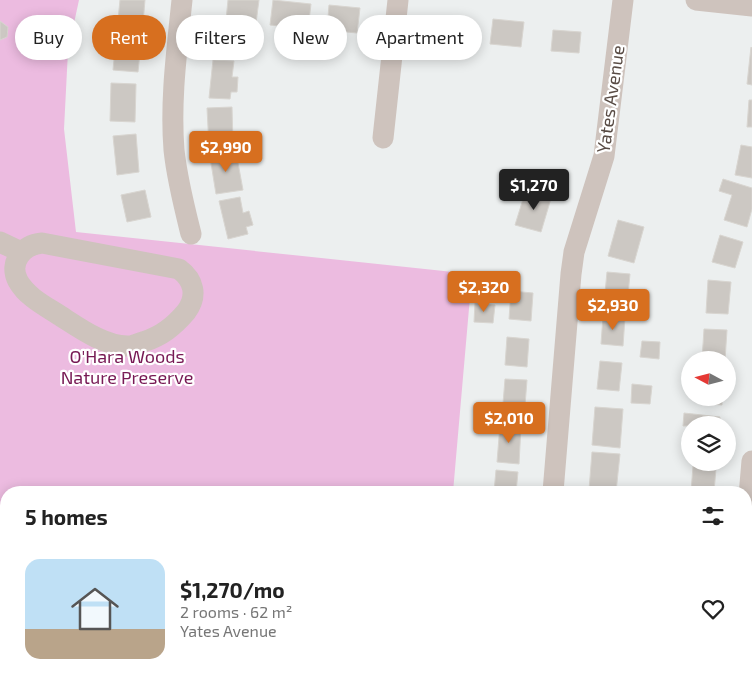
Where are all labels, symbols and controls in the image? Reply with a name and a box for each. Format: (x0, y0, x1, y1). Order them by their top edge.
chip: Buy (15, 15, 82, 60)
chip: Rent (92, 15, 166, 60)
chip: Filters (176, 15, 264, 60)
chip: New (274, 15, 347, 60)
chip: Apartment (357, 15, 482, 60)
street label: Yates Avenue (592, 44, 628, 154)
pin: $2,990 (185, 130, 267, 173)
text: $2,990 (200, 137, 252, 156)
pin: $1,270 (493, 168, 575, 211)
text: $1,270 (510, 175, 558, 194)
pin: $2,320 (443, 270, 525, 313)
text: $2,320 (459, 277, 509, 296)
pin: $2,930 (572, 288, 654, 331)
text: $2,930 (587, 295, 639, 314)
park label: O'Hara Woods Nature Preserve (61, 345, 193, 388)
north arrow (681, 351, 736, 406)
map controls (681, 351, 736, 471)
pin: $2,010 (468, 402, 550, 444)
text: $2,010 (484, 408, 534, 427)
button: layers (681, 416, 736, 471)
icon: filters (699, 502, 727, 530)
text: 5 homes (25, 504, 108, 529)
text: $1,270/mo (180, 577, 285, 602)
icon: home (65, 579, 125, 639)
icon: heart (699, 595, 727, 623)
text: 2 rooms · 62 m² (180, 602, 292, 621)
text: Yates Avenue (180, 621, 277, 640)

